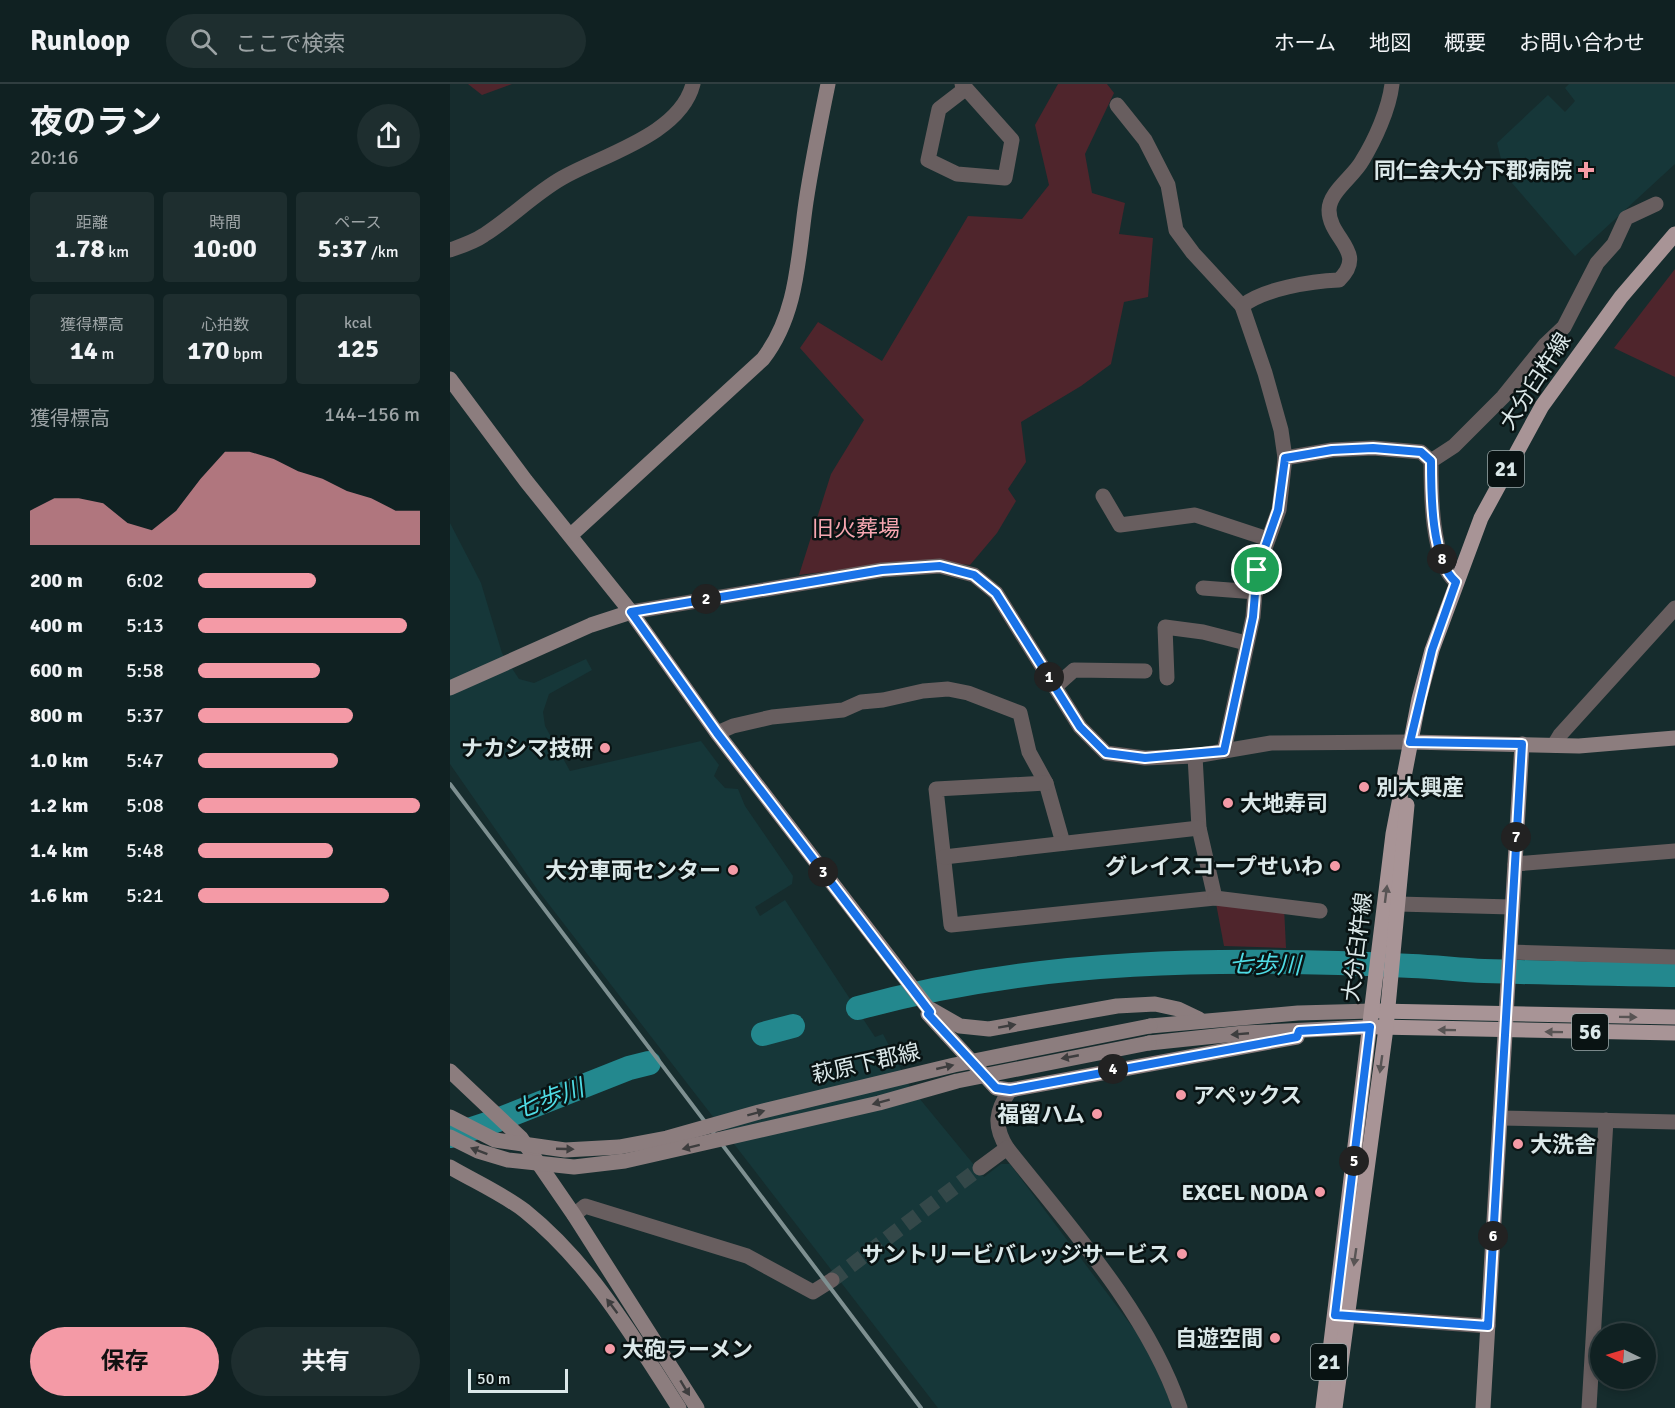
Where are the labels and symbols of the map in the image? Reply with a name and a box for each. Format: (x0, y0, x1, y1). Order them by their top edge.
place label: 同仁会大分下郡病院 (1374, 157, 1572, 184)
marker: 同仁会大分下郡病院 (1577, 161, 1595, 179)
street label: 大分臼杵線 (1494, 328, 1576, 434)
road number: 21 (1488, 451, 1524, 487)
park label: 旧火葬場 (812, 515, 900, 542)
pin (1231, 544, 1282, 595)
pin: 8 (1427, 544, 1457, 574)
pin: 2 (691, 584, 721, 614)
pin: 1 (1034, 662, 1064, 692)
place label: ナカシマ技研 (461, 735, 593, 762)
marker: ナカシマ技研 (598, 741, 612, 755)
place label: 別大興産 (1376, 774, 1464, 801)
marker: 別大興産 (1357, 780, 1371, 794)
place label: 大地寿司 (1240, 790, 1328, 817)
marker: 大地寿司 (1221, 796, 1235, 810)
pin: 7 (1501, 822, 1531, 852)
place label: グレイスコープせいわ (1105, 853, 1323, 880)
place label: 大分車両センター (545, 857, 721, 884)
pin: 3 (808, 857, 838, 887)
marker: グレイスコープせいわ (1328, 859, 1342, 873)
marker: 大分車両センター (726, 863, 740, 877)
one-way arrow (1381, 884, 1390, 903)
street label: 大分臼杵線 (1337, 891, 1377, 1003)
water label: 七歩川 (1229, 949, 1304, 981)
one-way arrow (1618, 1012, 1637, 1021)
road number: 56 (1572, 1014, 1608, 1050)
one-way arrow (998, 1021, 1017, 1030)
one-way arrow (1438, 1025, 1457, 1034)
one-way arrow (1544, 1027, 1563, 1036)
one-way arrow (1231, 1029, 1250, 1039)
street label: 萩原下郡線 (809, 1037, 923, 1089)
one-way arrow (1061, 1053, 1080, 1062)
pin: 4 (1098, 1054, 1128, 1084)
one-way arrow (1377, 1055, 1386, 1074)
one-way arrow (936, 1062, 955, 1071)
water label: 七歩川 (510, 1072, 591, 1125)
place label: アペックス (1193, 1082, 1302, 1109)
marker: アペックス (1174, 1088, 1188, 1102)
one-way arrow (872, 1098, 890, 1107)
place label: 福留ハム (997, 1101, 1085, 1128)
one-way arrow (747, 1107, 765, 1117)
marker: 福留ハム (1090, 1107, 1104, 1121)
place label: 大洗舎 (1530, 1131, 1596, 1158)
marker: 大洗舎 (1511, 1137, 1525, 1151)
one-way arrow (682, 1142, 700, 1152)
one-way arrow (470, 1145, 488, 1155)
one-way arrow (556, 1145, 575, 1154)
pin: 5 (1339, 1146, 1369, 1176)
place label: EXCEL NODA (1181, 1179, 1308, 1206)
marker: EXCEL NODA (1313, 1185, 1327, 1199)
pin: 6 (1478, 1221, 1508, 1251)
place label: サントリービバレッジサービス (862, 1241, 1170, 1268)
marker: サントリービバレッジサービス (1175, 1247, 1189, 1261)
one-way arrow (1350, 1248, 1360, 1267)
one-way arrow (607, 1299, 619, 1314)
north arrow (1590, 1323, 1656, 1389)
place label: 自遊空間 (1175, 1325, 1263, 1352)
marker: 自遊空間 (1268, 1331, 1282, 1345)
place label: 大砲ラーメン (622, 1336, 753, 1363)
marker: 大砲ラーメン (603, 1342, 617, 1356)
road number: 21 (1311, 1344, 1347, 1380)
scale bar (468, 1366, 568, 1394)
one-way arrow (679, 1380, 690, 1396)

